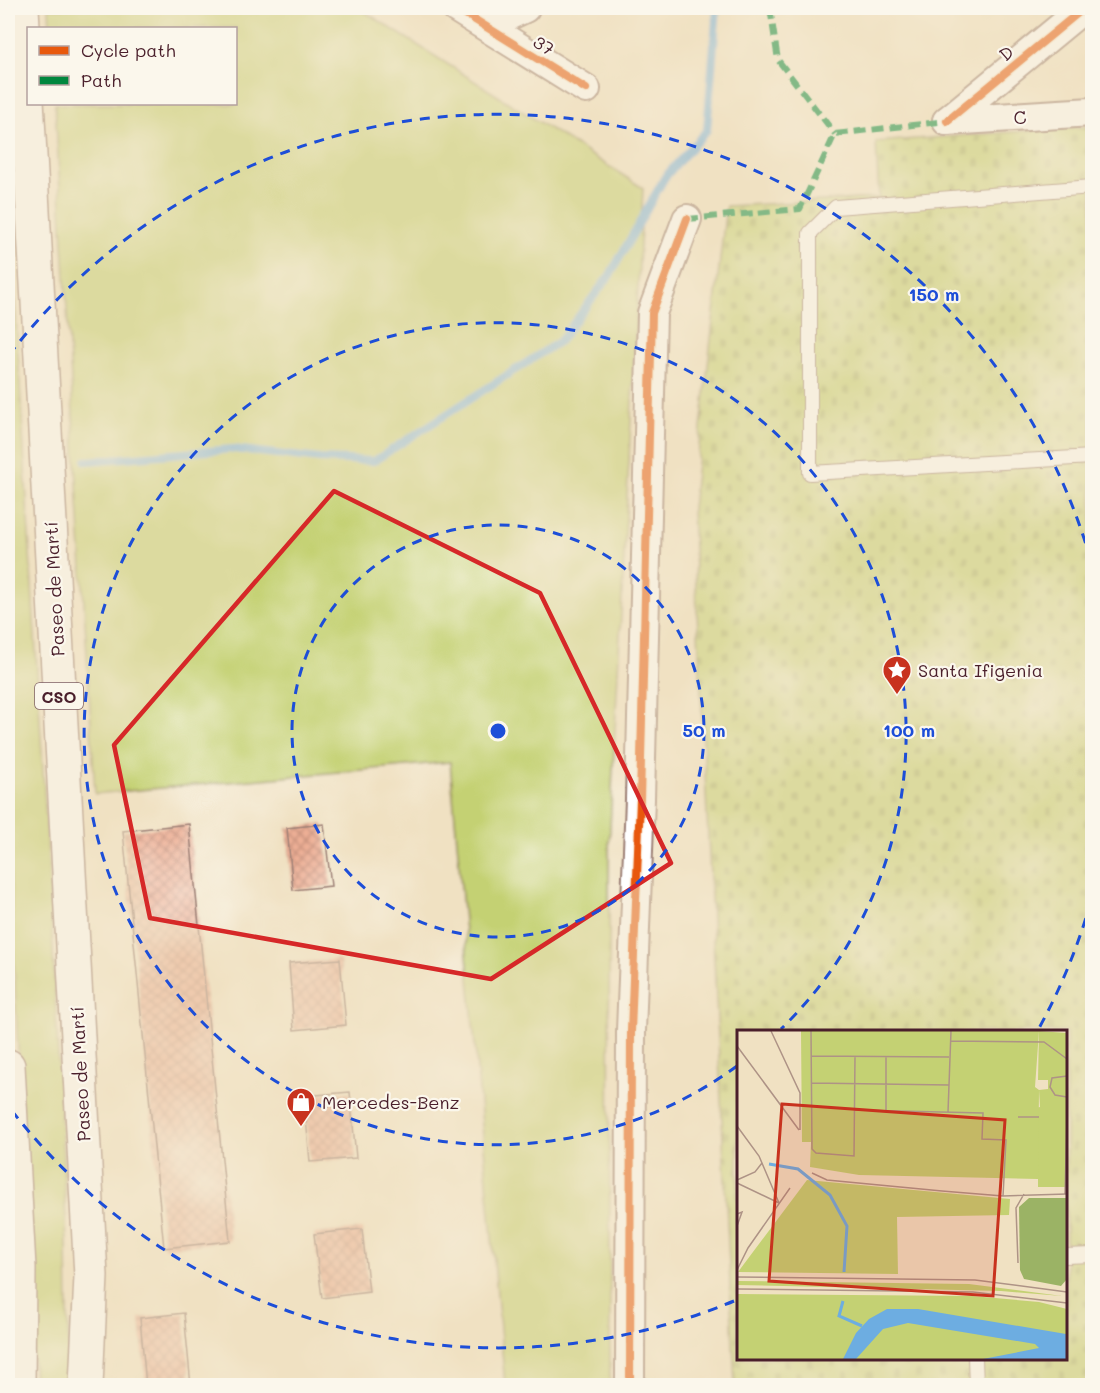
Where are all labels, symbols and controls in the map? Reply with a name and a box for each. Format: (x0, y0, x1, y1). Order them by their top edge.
legend (27, 27, 237, 105)
street label: 37 (529, 29, 559, 61)
text: Cycle path (81, 38, 176, 62)
street label: D (994, 40, 1018, 66)
text: Path (81, 68, 121, 92)
street label: C (1013, 105, 1027, 129)
text: 150 m (909, 282, 959, 306)
street label: Paseo de Martí (38, 521, 70, 657)
place icon: Santa Ifigenia (881, 654, 913, 696)
place label: Santa Ifigenia (918, 658, 1043, 682)
road number: CSO (35, 683, 83, 709)
text: 50 m (683, 718, 725, 742)
text: 100 m (883, 718, 935, 742)
centre of rings (488, 721, 508, 741)
street label: Paseo de Martí (64, 1006, 96, 1142)
inset map (737, 1030, 1067, 1360)
shop icon: Mercedes-Benz (285, 1086, 317, 1128)
place label: Mercedes-Benz (322, 1090, 459, 1114)

